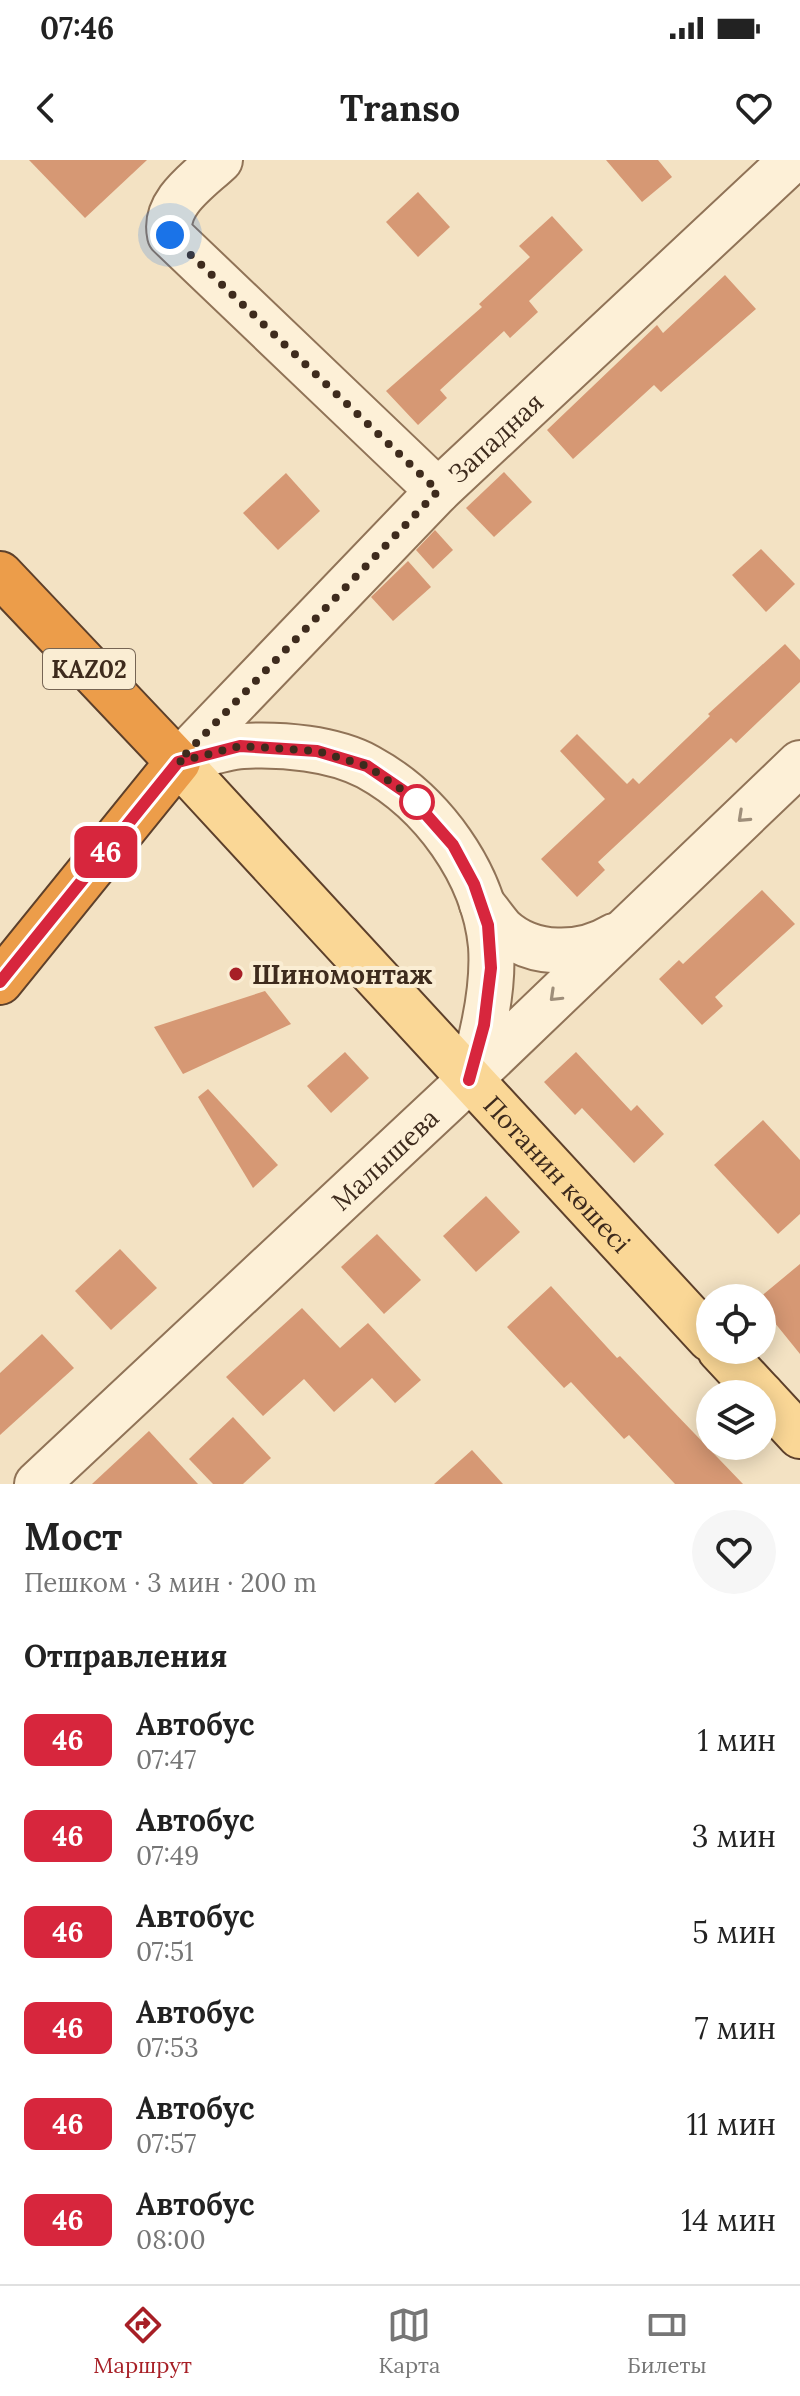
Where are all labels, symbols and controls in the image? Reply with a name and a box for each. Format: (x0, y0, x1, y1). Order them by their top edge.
text: 07:46 (40, 9, 114, 47)
text: Transo (340, 85, 460, 131)
icon: back (24, 86, 68, 130)
icon: heart (732, 86, 776, 130)
your location (150, 215, 190, 255)
street label: Западная (441, 385, 550, 490)
road number: KAZ02 (43, 649, 135, 689)
unlabelled marker (400, 785, 434, 819)
one-way arrow (738, 807, 752, 822)
line badge: 46 (70, 826, 142, 878)
text: 46 (90, 834, 122, 870)
place label: Шиномонтаж (252, 958, 433, 991)
marker: Шиномонтаж (227, 965, 245, 983)
one-way arrow (550, 987, 564, 1001)
street label: Потанин көшесі (477, 1088, 638, 1259)
street label: Малышева (324, 1101, 445, 1217)
map controls (696, 1284, 776, 1460)
button: locate (696, 1284, 776, 1364)
button: layers (696, 1380, 776, 1460)
button: heart (692, 1510, 776, 1594)
text: Мост (24, 1512, 122, 1560)
text: Пешком · 3 мин · 200 m (24, 1566, 317, 1599)
text: Отправления (24, 1637, 227, 1675)
text: Автобус (136, 1705, 255, 1743)
text: 1 мин (698, 1721, 776, 1759)
text: 46 (52, 1722, 84, 1758)
text: 07:47 (136, 1743, 196, 1776)
text: Автобус (136, 1801, 255, 1839)
text: 3 мин (692, 1817, 776, 1855)
text: 46 (52, 1818, 84, 1854)
text: 07:49 (136, 1839, 199, 1872)
text: Автобус (136, 1897, 255, 1935)
text: 5 мин (692, 1913, 776, 1951)
text: 46 (52, 1914, 84, 1950)
text: 07:51 (136, 1935, 194, 1968)
text: Автобус (136, 1993, 255, 2031)
text: 7 мин (695, 2009, 776, 2047)
text: 46 (52, 2010, 84, 2046)
text: 07:53 (136, 2031, 199, 2064)
text: Автобус (136, 2089, 255, 2127)
text: 11 мин (687, 2105, 776, 2143)
text: 46 (52, 2106, 84, 2142)
text: 07:57 (136, 2127, 196, 2160)
text: Автобус (136, 2185, 255, 2223)
text: 14 мин (681, 2201, 776, 2239)
text: 46 (52, 2202, 84, 2238)
text: 08:00 (136, 2223, 206, 2256)
tab: Маршрут (93, 2303, 192, 2379)
tab: Карта (379, 2303, 440, 2379)
tab: Билеты (627, 2303, 707, 2379)

